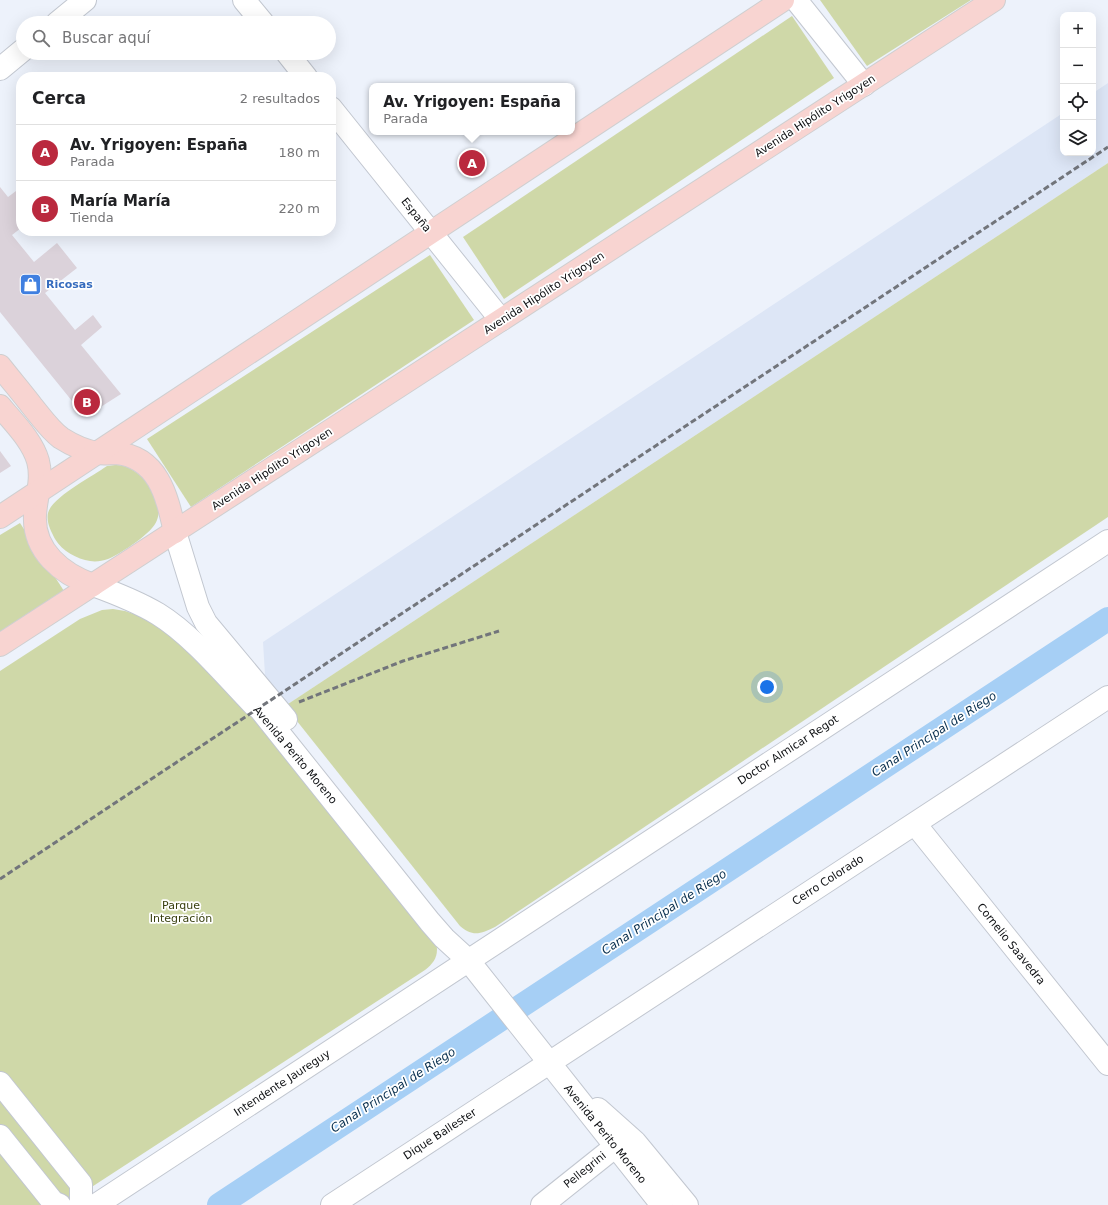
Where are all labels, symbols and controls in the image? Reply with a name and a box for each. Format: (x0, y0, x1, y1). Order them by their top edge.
map controls (1060, 12, 1096, 156)
button: + (1060, 12, 1096, 48)
search box (16, 16, 336, 60)
icon: search (30, 27, 52, 49)
text: Buscar aquí (62, 29, 150, 47)
button: − (1060, 48, 1096, 84)
street label: Avenida Hipólito Yrigoyen (752, 72, 878, 160)
popup (369, 83, 575, 135)
button: locate (1060, 84, 1096, 120)
text: Cerca (32, 88, 86, 108)
text: 2 resultados (240, 91, 320, 106)
text: Av. Yrigoyen: España (383, 93, 561, 111)
text: Parada (383, 111, 428, 126)
button: layers (1060, 120, 1096, 156)
text: Av. Yrigoyen: España (70, 136, 248, 154)
text: A (40, 145, 50, 160)
text: 180 m (278, 145, 320, 160)
pin: A (459, 148, 485, 178)
text: Parada (70, 154, 115, 169)
text: María María (70, 192, 171, 210)
street label: España (398, 195, 434, 235)
text: B (40, 201, 50, 216)
text: 220 m (278, 201, 320, 216)
text: Tienda (70, 210, 114, 225)
street label: Avenida Hipólito Yrigoyen (481, 249, 607, 337)
shop icon: Ricosas (18, 271, 44, 297)
place label: Ricosas (46, 278, 93, 291)
pin: B (74, 387, 100, 417)
street label: Avenida Hipólito Yrigoyen (209, 425, 335, 513)
your location (757, 677, 777, 697)
water label: Canal Principal de Riego (869, 688, 999, 780)
street label: Avenida Perito Moreno (250, 704, 340, 807)
street label: Doctor Almicar Regot (735, 712, 841, 787)
street label: Cerro Colorado (790, 852, 866, 908)
water label: Canal Principal de Riego (599, 866, 729, 958)
park label: Parque Integración (150, 899, 212, 925)
street label: Cornelio Saavedra (974, 901, 1048, 987)
water label: Canal Principal de Riego (328, 1044, 458, 1136)
street label: Intendente Jaureguy (231, 1047, 333, 1119)
street label: Avenida Perito Moreno (561, 1082, 649, 1186)
street label: Dique Ballester (401, 1105, 479, 1162)
street label: Pellegrini (561, 1149, 609, 1191)

